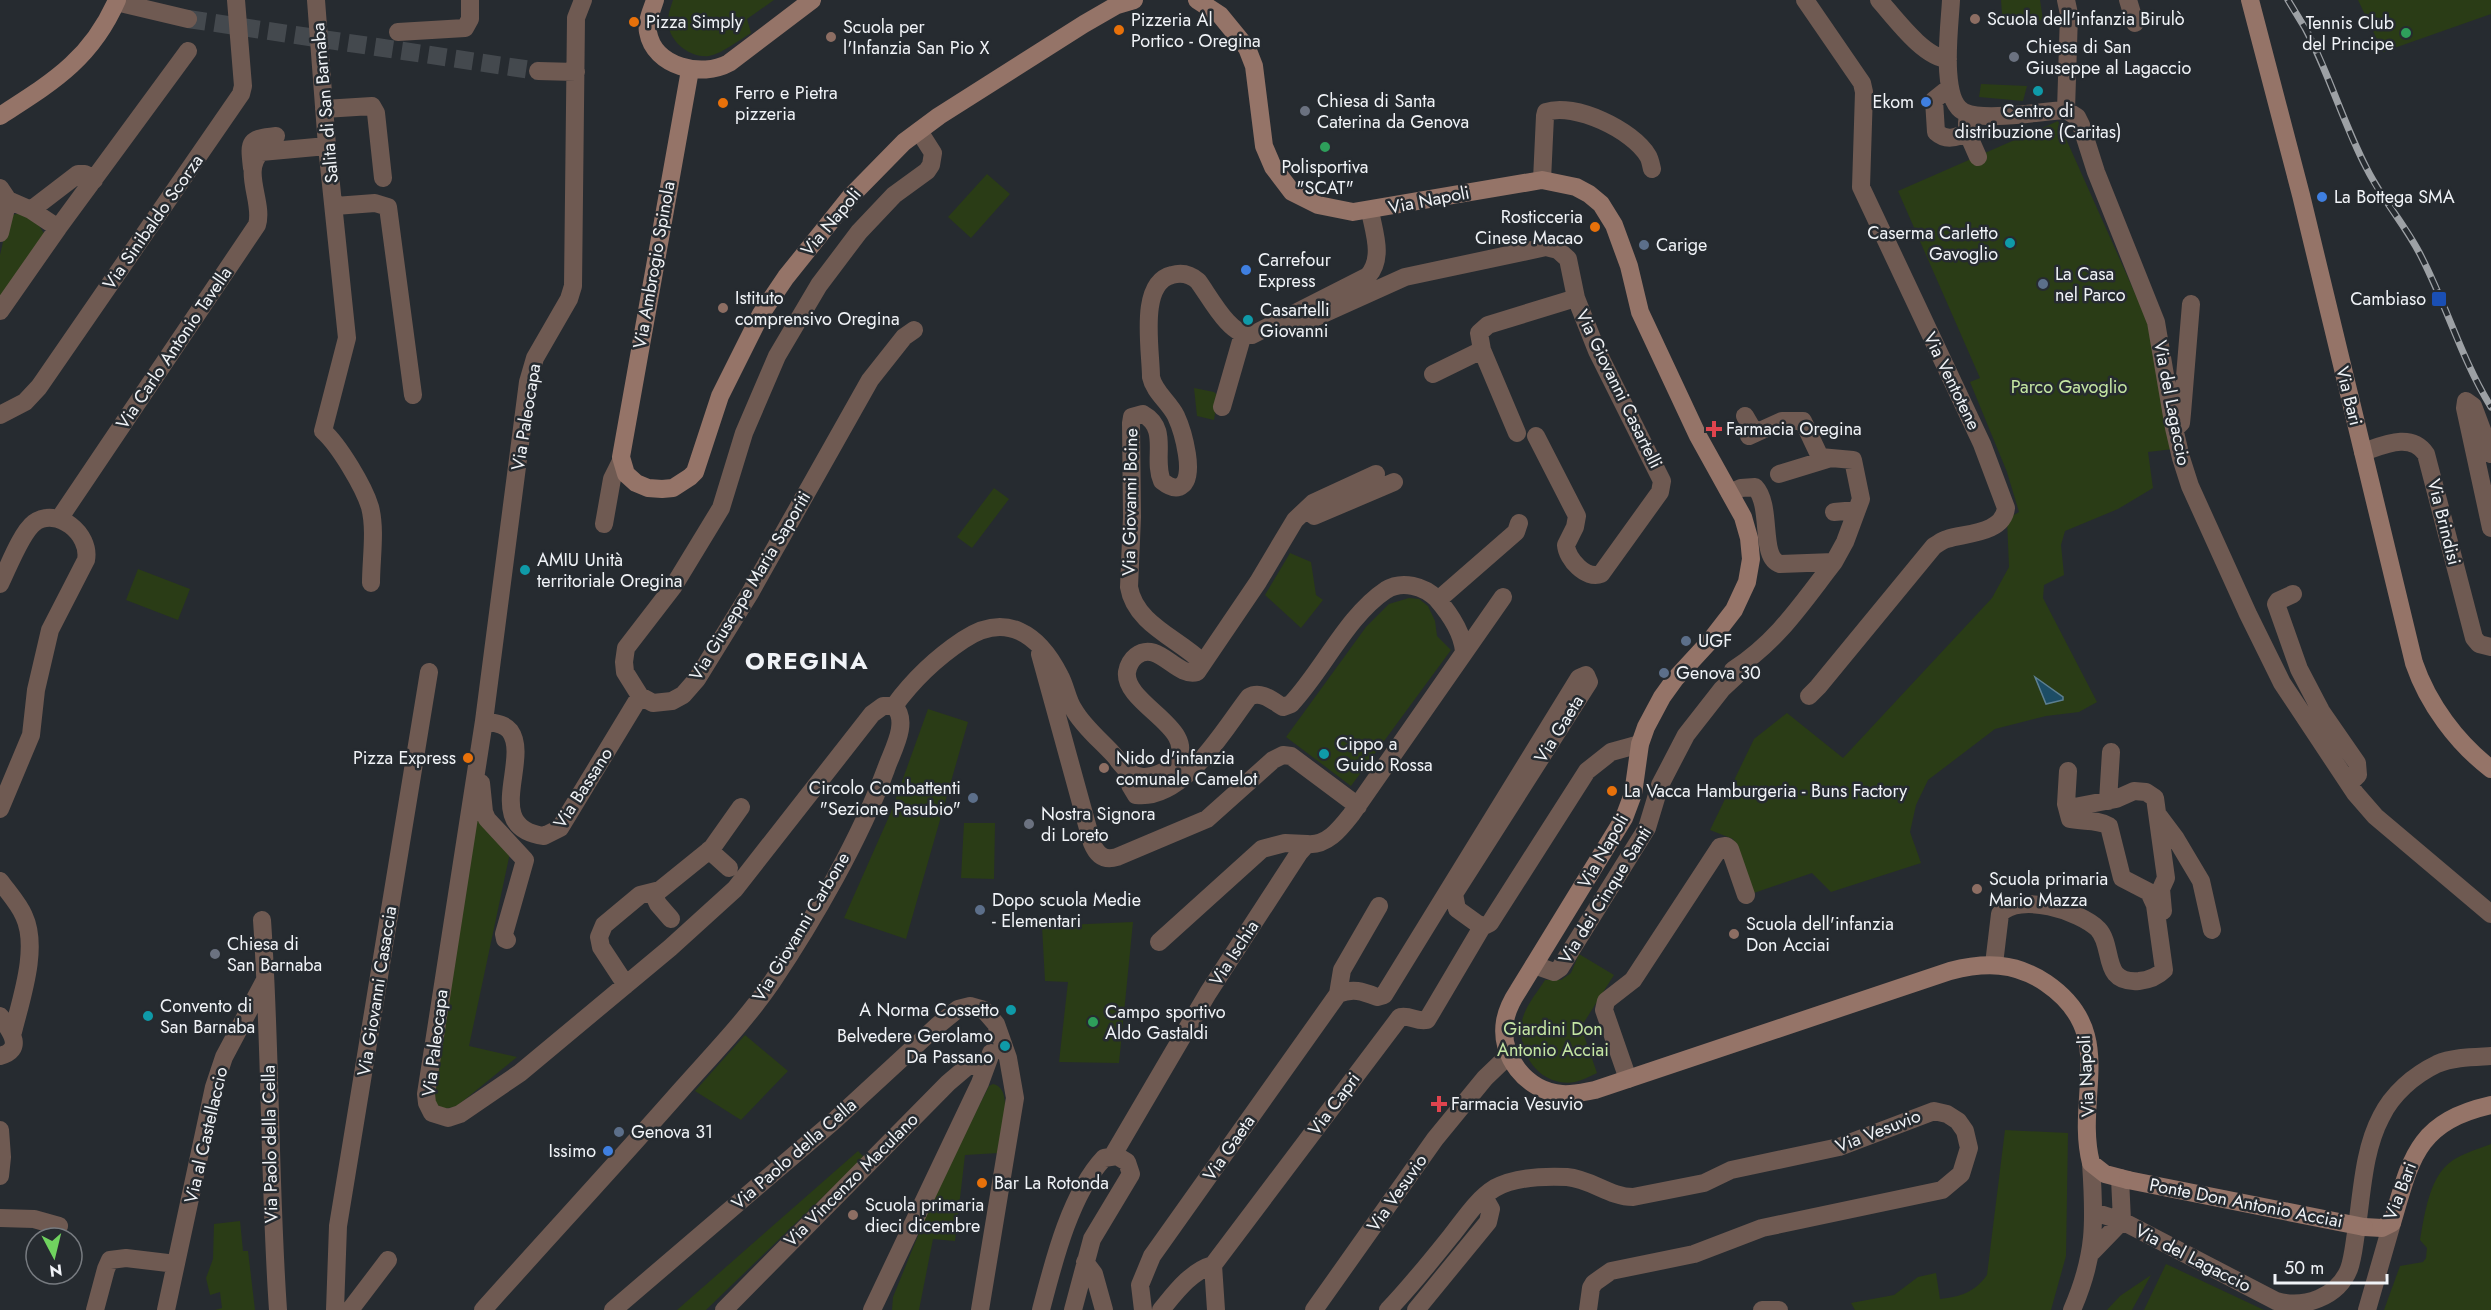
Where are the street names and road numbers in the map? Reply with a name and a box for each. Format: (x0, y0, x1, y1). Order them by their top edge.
street label: Salita di San Barnaba (305, 22, 345, 184)
street label: Via Sinibaldo Scorza (97, 149, 209, 295)
street label: Via Ambrogio Spinola (626, 179, 682, 351)
street label: Via Napoli (1386, 179, 1472, 221)
street label: Via Napoli (795, 182, 867, 262)
street label: Via Carlo Antonio Tavella (110, 262, 238, 434)
street label: Via Giovanni Casartelli (1569, 305, 1669, 473)
street label: Via Ventotene (1917, 328, 1987, 434)
street label: Via del Lagaccio (2147, 338, 2197, 468)
street label: Via Paleocapa (505, 362, 547, 472)
street label: Via Bari (2329, 364, 2369, 428)
street label: Via Giovanni Boine (1116, 428, 1144, 576)
street label: Via Brindisi (2421, 476, 2467, 568)
street label: Via Giuseppe Maria Saporiti (683, 486, 817, 686)
street label: Via Gaeta (1528, 690, 1590, 768)
street label: Via Bassano (547, 742, 619, 834)
street label: Via Napoli (1571, 809, 1635, 893)
street label: Via dei Cinque Santi (1552, 821, 1658, 969)
street label: Via Giovanni Carbone (746, 847, 856, 1007)
street label: Via Giovanni Casaccia (351, 904, 403, 1078)
street label: Via Ischia (1203, 915, 1265, 991)
street label: Via Paleocapa (416, 988, 454, 1098)
street label: Via Napoli (2071, 1034, 2101, 1118)
street label: Via al Castellaccio (178, 1064, 234, 1206)
street label: Via Paolo della Cella (256, 1065, 284, 1223)
street label: Via Capri (1302, 1067, 1366, 1141)
street label: Via Paolo della Cella (726, 1092, 862, 1216)
street label: Via Vesuvio (1832, 1103, 1925, 1159)
street label: Via Vincenzo Maculano (778, 1107, 924, 1253)
street label: Via Gaeta (1197, 1110, 1261, 1186)
street label: Via Vesuvio (1361, 1149, 1433, 1237)
street label: Via Bari (2377, 1158, 2423, 1224)
street label: Ponte Don Antonio Acciai (2147, 1171, 2345, 1235)
street label: Via del Lagaccio (2130, 1218, 2256, 1299)

